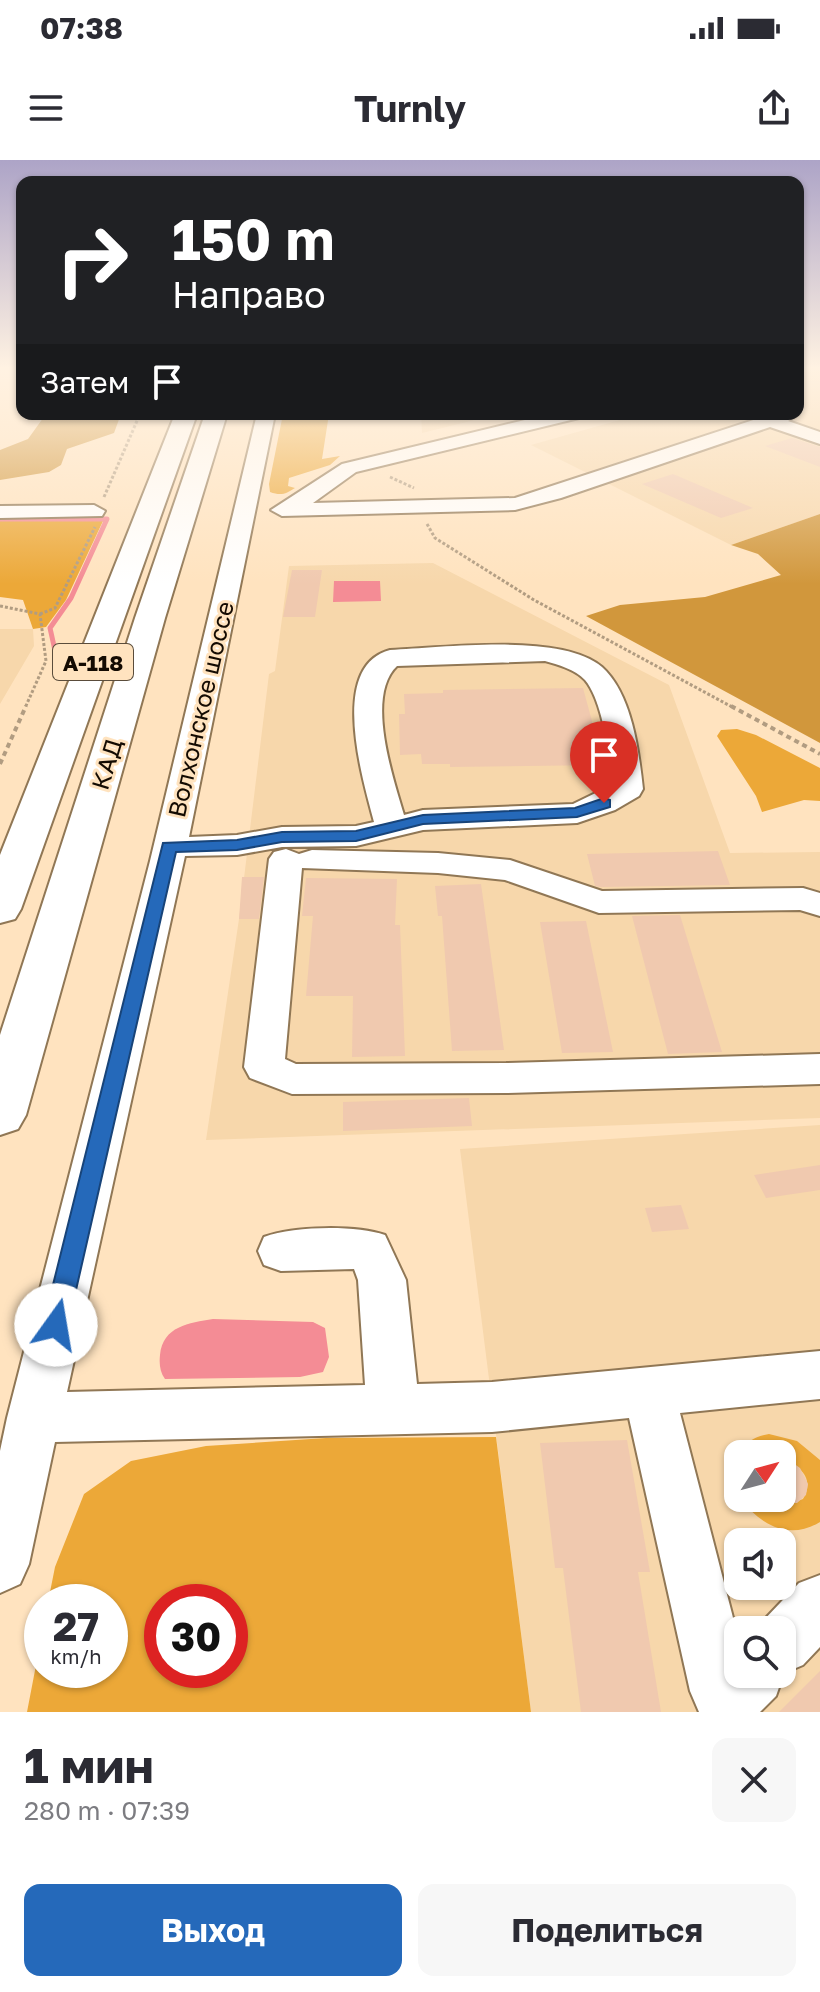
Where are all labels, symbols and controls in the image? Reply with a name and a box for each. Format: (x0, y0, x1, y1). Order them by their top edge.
text: 07:38 (40, 10, 123, 46)
icon: menu (24, 86, 68, 130)
icon: share (752, 86, 796, 130)
text: Turnly (354, 87, 466, 130)
text: 150 m (172, 205, 334, 272)
icon: right (40, 208, 144, 312)
text: Направо (172, 273, 326, 316)
icon: arrive (145, 360, 189, 404)
text: Затем (40, 364, 129, 400)
street label: Волхонское шоссе (161, 598, 239, 820)
road number: А-118 (53, 644, 133, 680)
pin (570, 721, 638, 803)
icon: arrive (582, 733, 626, 777)
street label: КАД (85, 735, 127, 793)
position arrow (14, 1283, 98, 1367)
north arrow (724, 1440, 796, 1512)
map controls (724, 1440, 796, 1688)
button: sound (724, 1528, 796, 1600)
speed limit sign: 30 (144, 1584, 248, 1688)
text: 27 (53, 1602, 99, 1650)
button: search (724, 1616, 796, 1688)
text: km/h (51, 1644, 101, 1668)
text: 1 мин (24, 1736, 154, 1794)
button: close (712, 1738, 796, 1822)
text: 280 m · 07:39 (24, 1795, 190, 1826)
button: Выход (24, 1884, 402, 1976)
button: Поделиться (418, 1884, 796, 1976)

